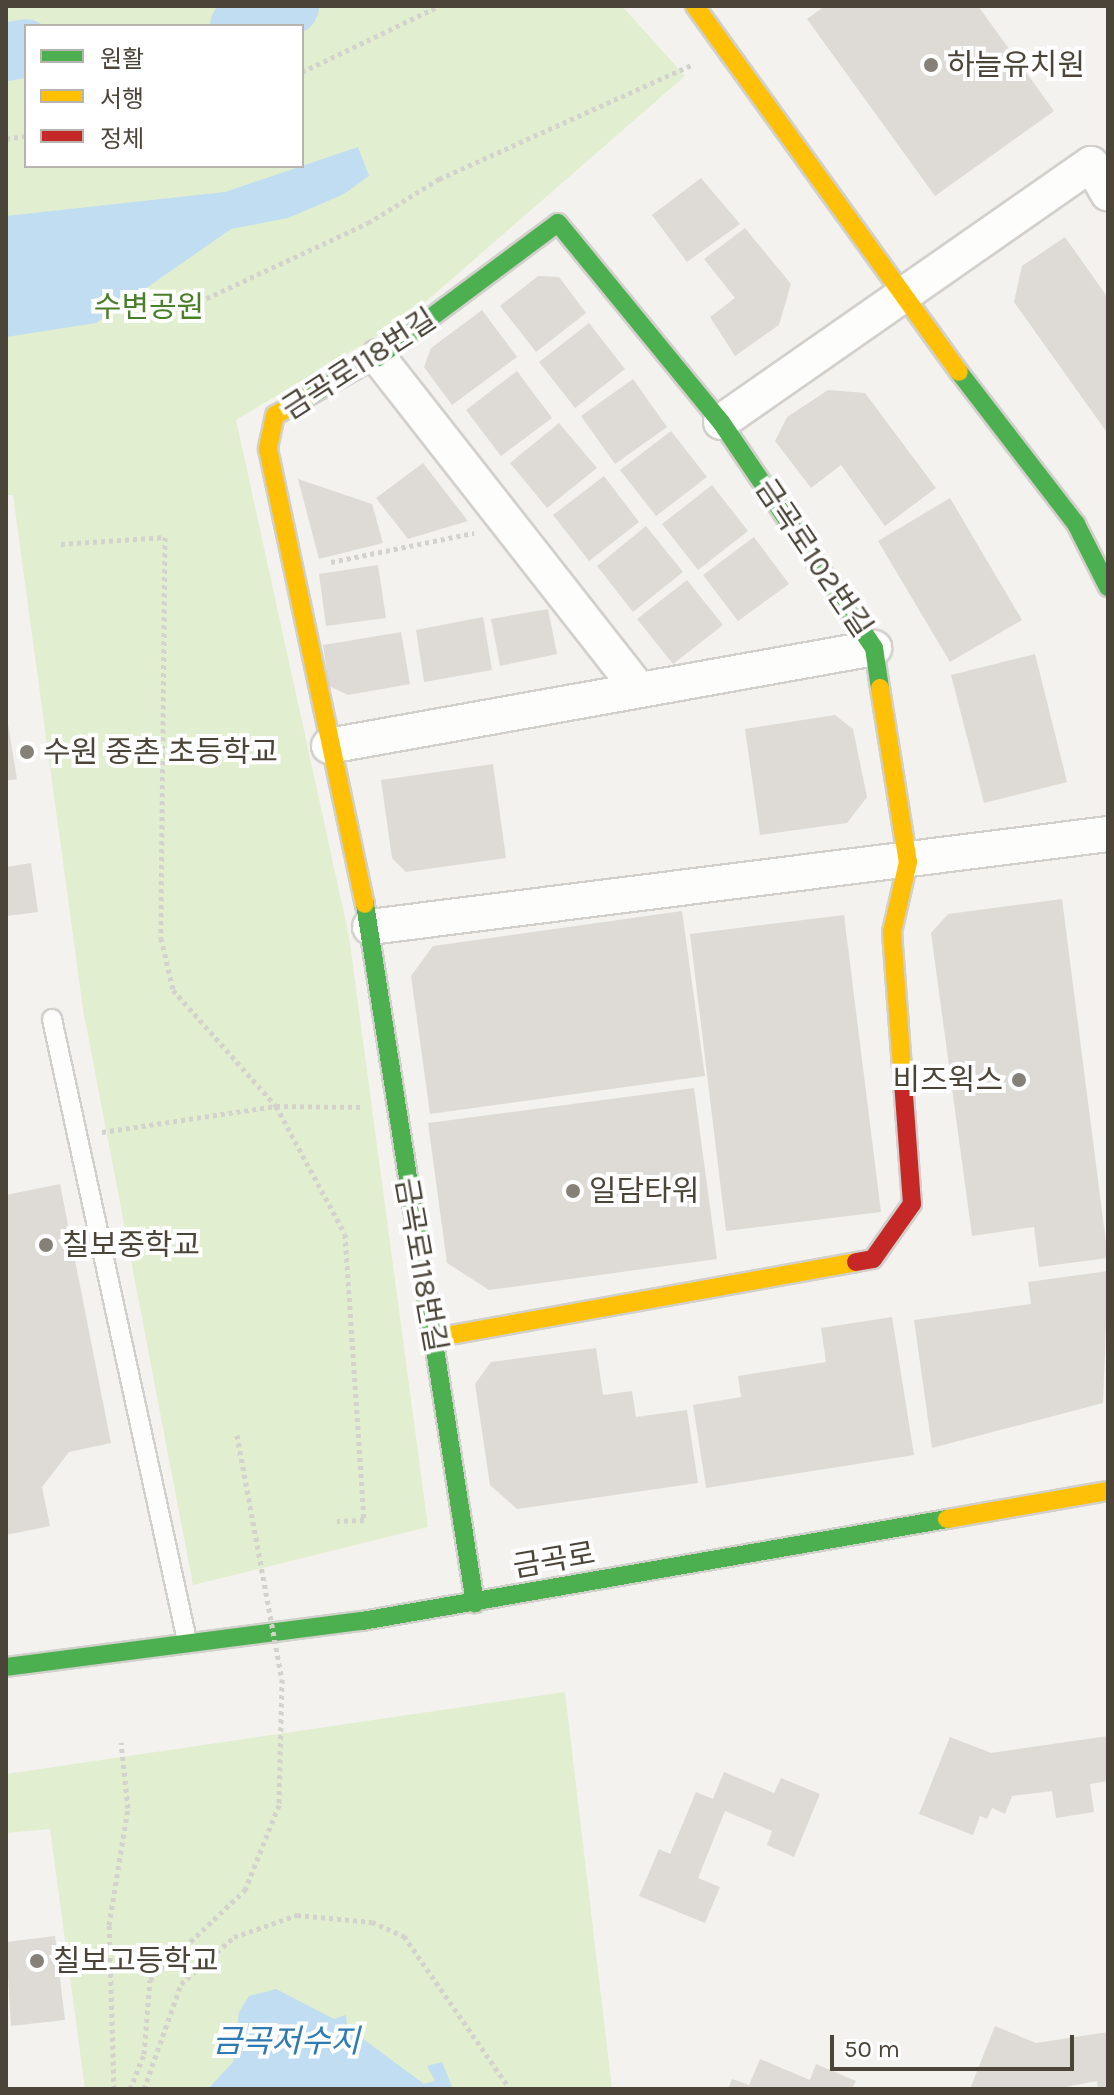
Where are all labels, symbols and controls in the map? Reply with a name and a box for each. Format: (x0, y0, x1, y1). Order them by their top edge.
legend (24, 24, 304, 168)
text: 원활 (100, 45, 144, 73)
place label: 하늘유치원 (947, 47, 1085, 83)
marker: 하늘유치원 (922, 56, 940, 74)
text: 서행 (100, 85, 144, 113)
text: 정체 (100, 125, 144, 153)
park label: 수변공원 (94, 289, 204, 325)
street label: 금곡로118번길 (275, 301, 443, 427)
street label: 금곡로102번길 (748, 472, 880, 644)
place label: 수원 중촌 초등학교 (43, 734, 278, 770)
marker: 수원 중촌 초등학교 (18, 743, 36, 761)
place label: 비즈윅스 (893, 1062, 1003, 1098)
marker: 비즈윅스 (1010, 1071, 1028, 1089)
place label: 일담타워 (589, 1173, 699, 1209)
street label: 금곡로118번길 (388, 1175, 454, 1355)
marker: 일담타워 (564, 1182, 582, 1200)
place label: 칠보중학교 (62, 1227, 200, 1263)
marker: 칠보중학교 (37, 1236, 55, 1254)
street label: 금곡로 (510, 1535, 598, 1585)
place label: 칠보고등학교 (53, 1943, 219, 1979)
marker: 칠보고등학교 (28, 1952, 46, 1970)
scale bar (834, 2019, 1078, 2069)
water label: 금곡저수지 (212, 2023, 360, 2061)
text: 50 m (844, 2035, 900, 2063)

